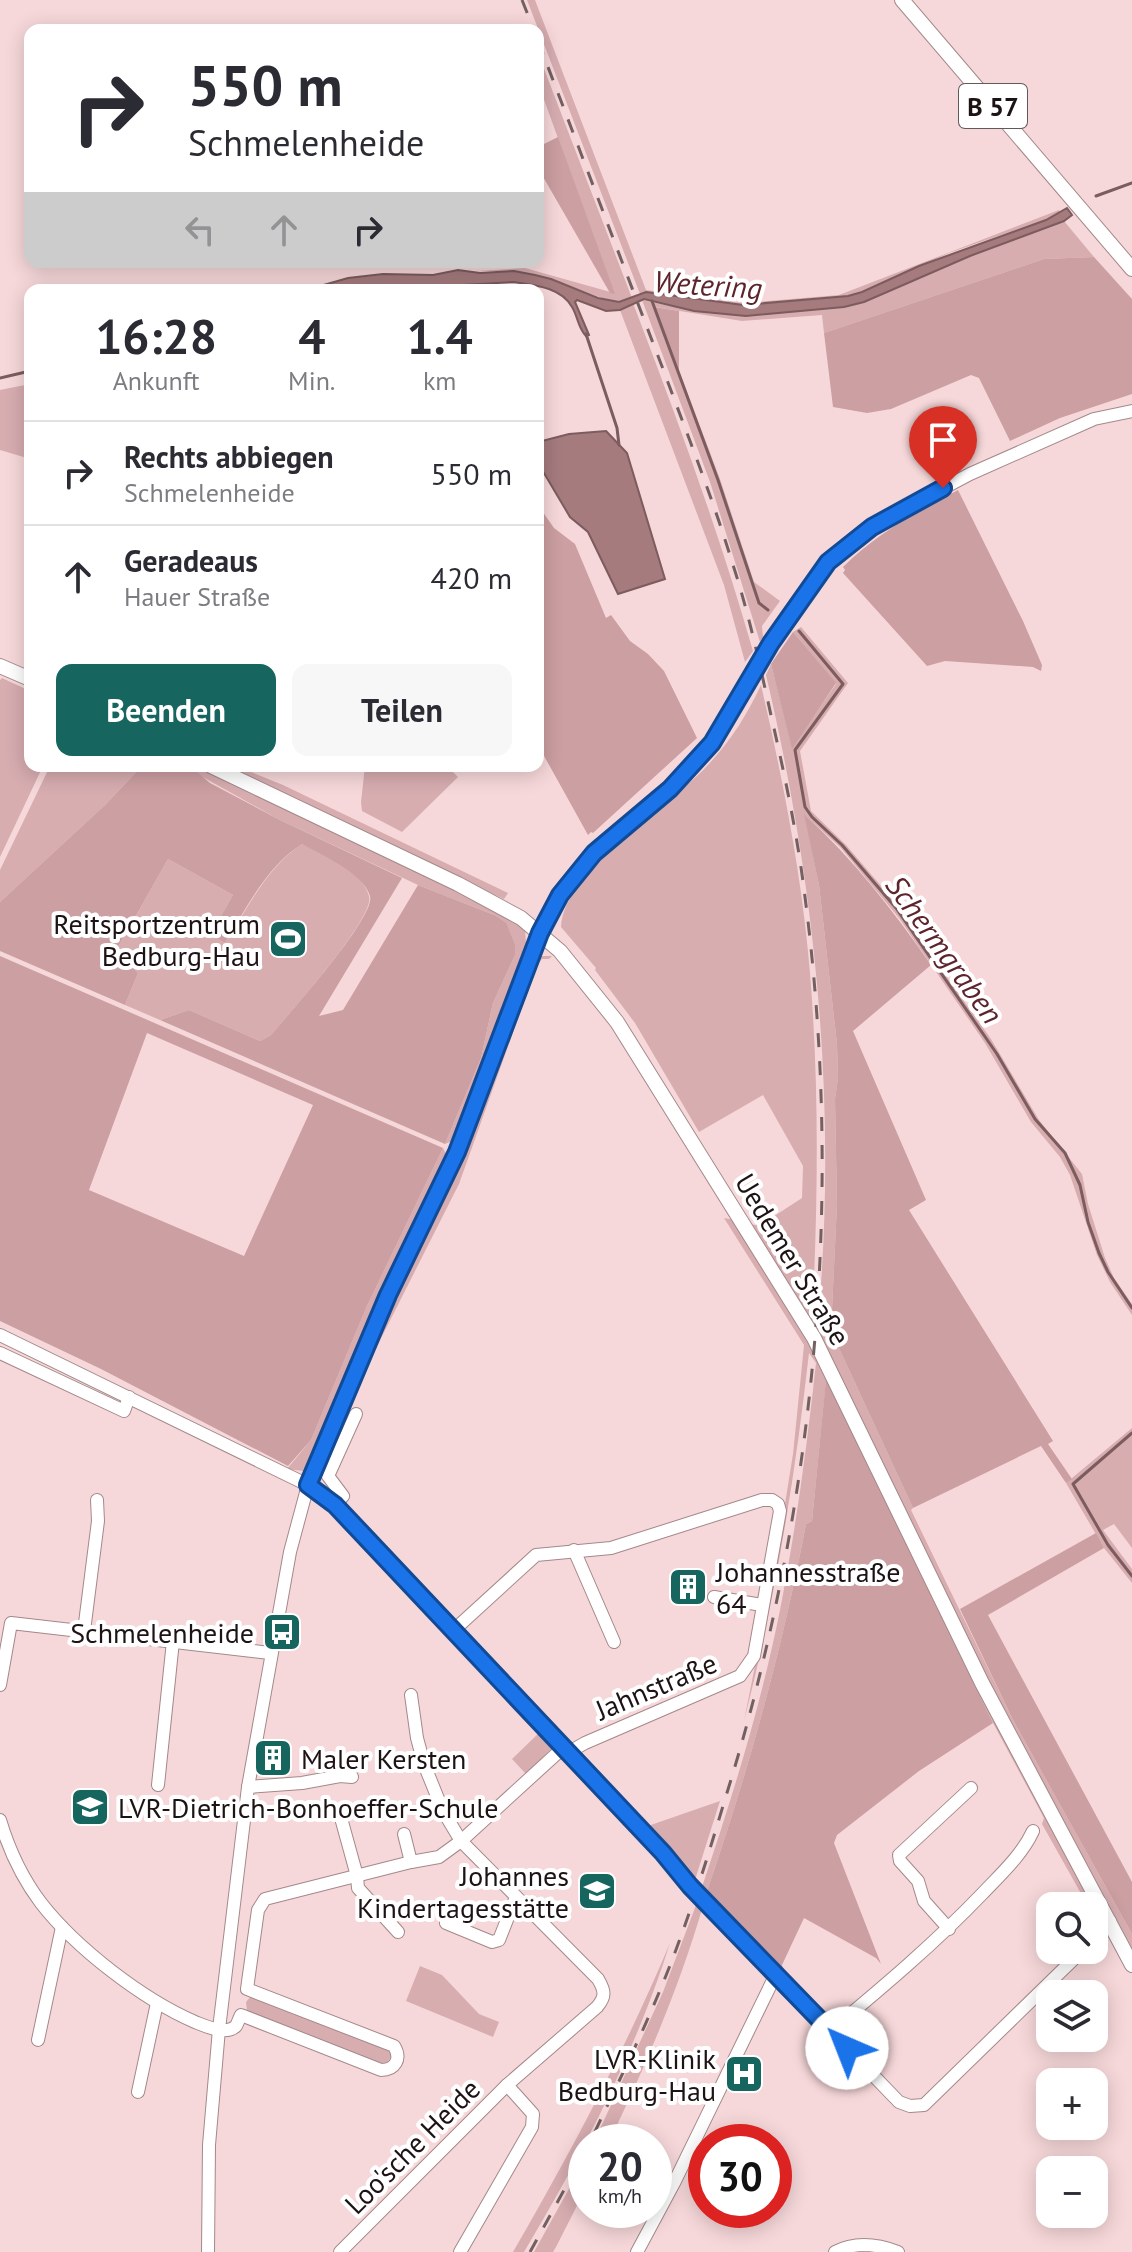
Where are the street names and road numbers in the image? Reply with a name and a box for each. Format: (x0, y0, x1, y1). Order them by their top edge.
road number: B 57 (959, 84, 1027, 128)
street label: Uedemer Straße (727, 1166, 859, 1352)
street label: Jahnstraße (589, 1644, 722, 1728)
street label: Loo'sche Heide (336, 2070, 488, 2222)

